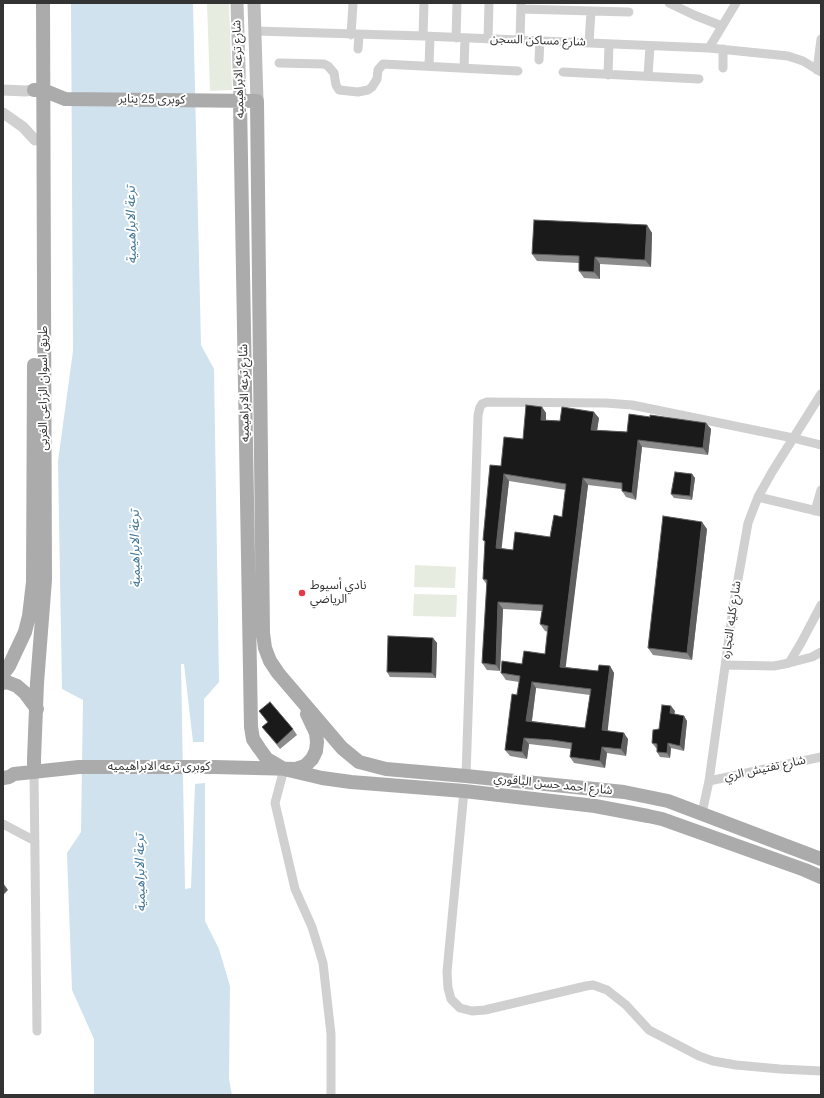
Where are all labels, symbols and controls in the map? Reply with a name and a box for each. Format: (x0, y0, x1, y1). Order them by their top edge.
street label: شارع ترعه الابراهيميه (230, 20, 248, 118)
street label: شارع مساكن السجن (490, 32, 586, 50)
street label: كوبرى 25 يناير (119, 92, 185, 108)
water label: ترعة الابراهيمية (124, 186, 140, 264)
street label: طريق اسوان الزراعى الغربى (37, 326, 51, 450)
street label: شارع ترعه الابراهيميه (237, 344, 253, 442)
water label: ترعة الابراهيمية (128, 510, 144, 588)
place label: نادي أسيوط الرياضي (310, 579, 366, 607)
street label: شارع كليه التجاره (719, 580, 745, 660)
marker: نادي أسيوط الرياضي (297, 588, 307, 598)
street label: شارع تفتيش الري (723, 753, 807, 785)
street label: كوبرى ترعه الابراهيميه (108, 760, 210, 774)
street label: شارع احمد حسن الباقوري (493, 772, 613, 798)
water label: ترعة الابراهيمية (133, 834, 149, 912)

